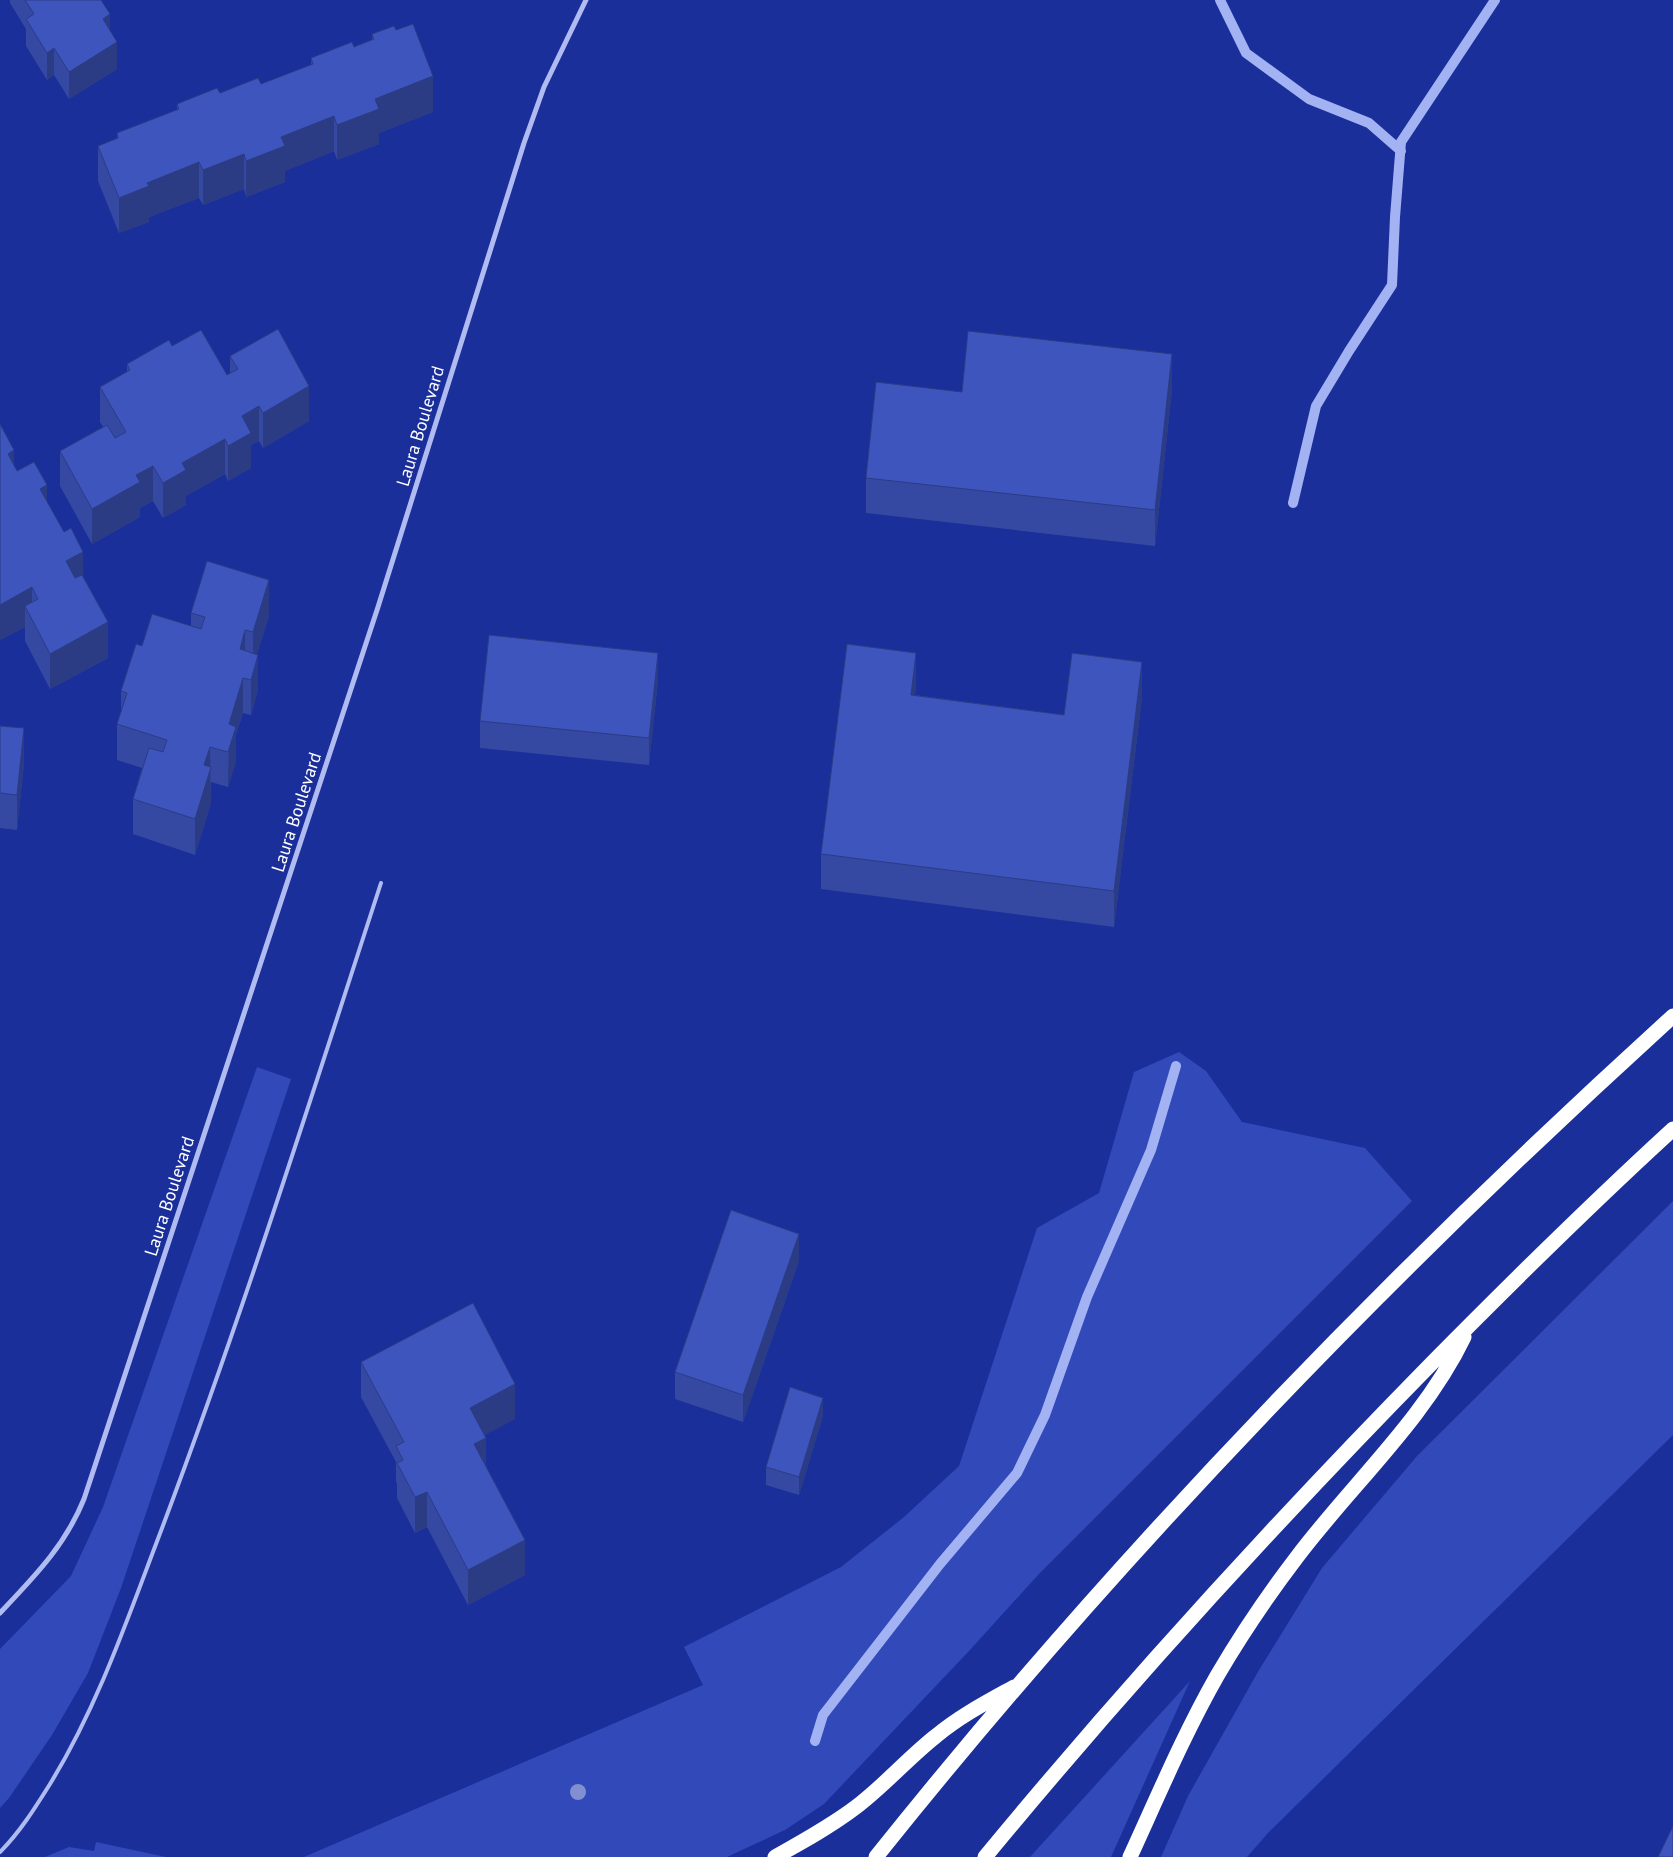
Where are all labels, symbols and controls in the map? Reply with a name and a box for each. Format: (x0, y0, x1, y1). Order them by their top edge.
street label: Laura Boulevard (391, 363, 449, 489)
street label: Laura Boulevard (266, 749, 326, 875)
street label: Laura Boulevard (139, 1133, 199, 1259)

